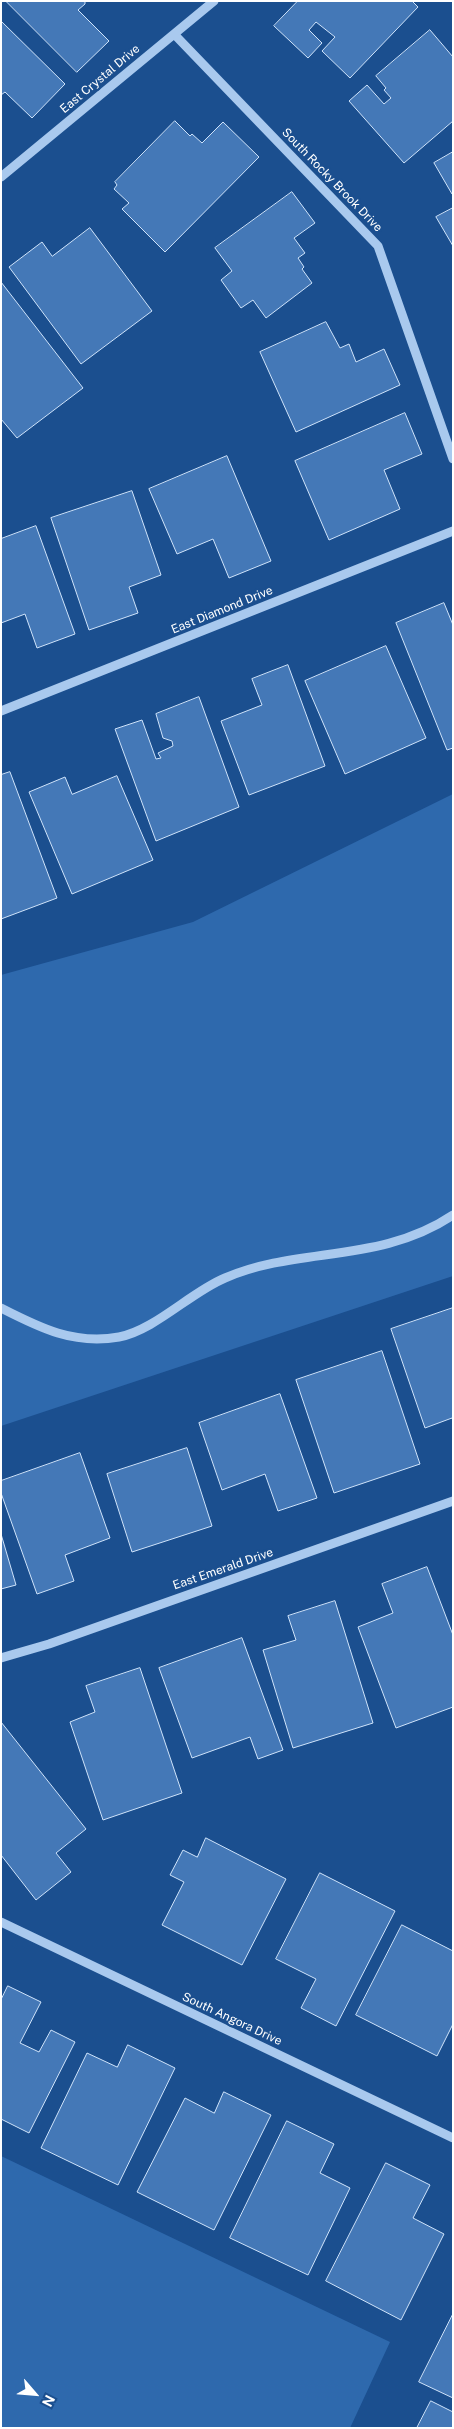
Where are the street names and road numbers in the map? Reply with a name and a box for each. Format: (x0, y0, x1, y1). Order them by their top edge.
street label: East Crystal Drive (57, 42, 143, 116)
street label: South Rocky Brook Drive (279, 125, 385, 235)
street label: East Diamond Drive (169, 583, 275, 637)
street label: East Emerald Drive (171, 1545, 275, 1593)
street label: South Angora Drive (180, 1990, 284, 2048)

